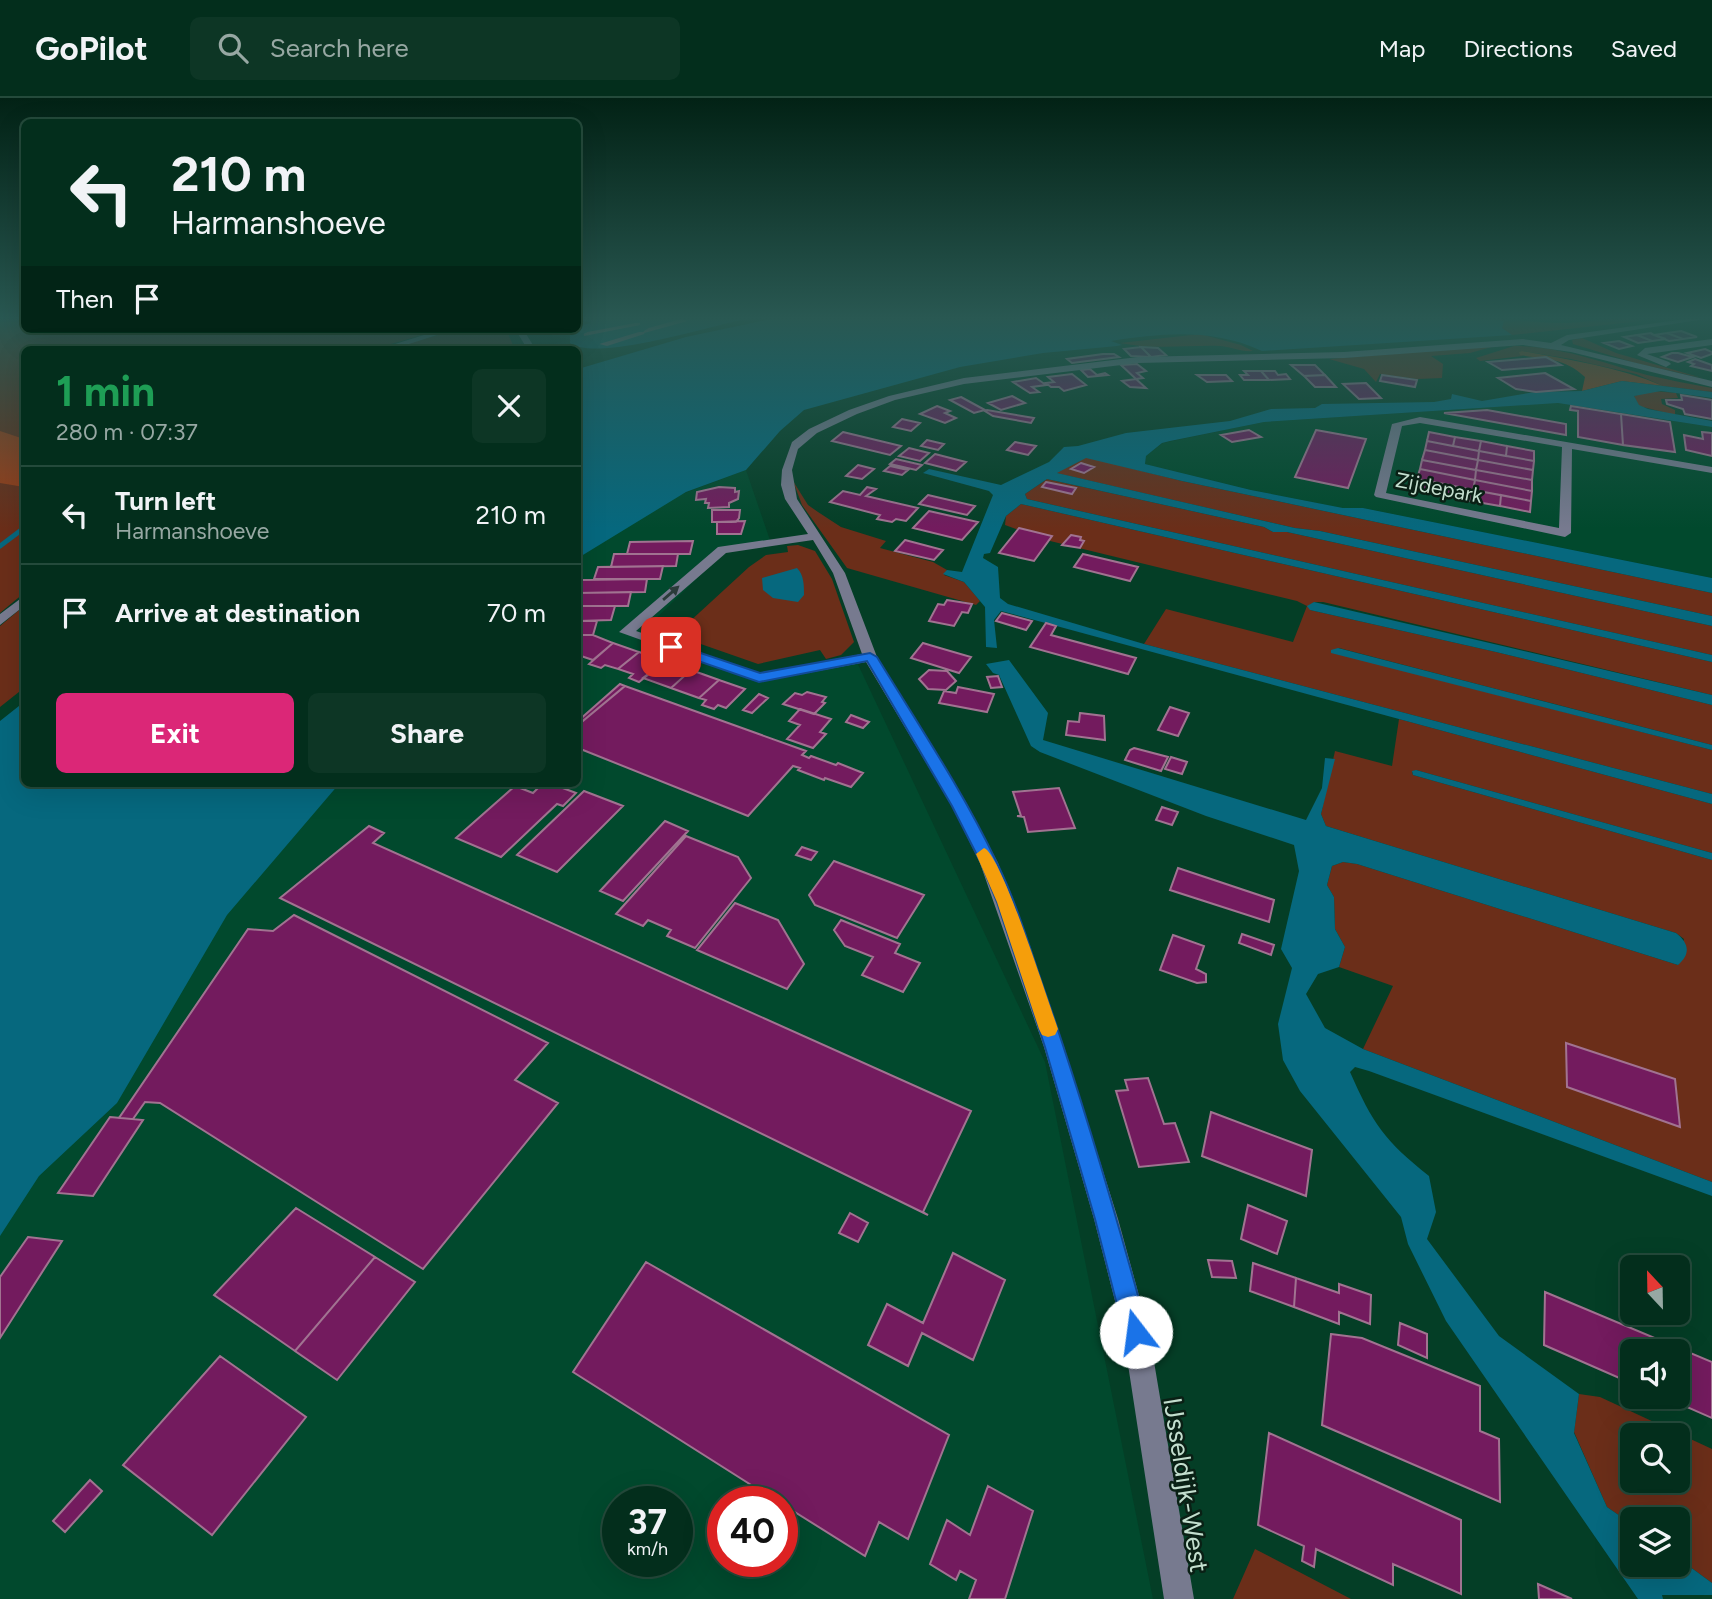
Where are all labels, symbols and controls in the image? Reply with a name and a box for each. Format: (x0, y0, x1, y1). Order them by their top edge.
search box (190, 17, 680, 80)
text: GoPilot (35, 29, 148, 68)
icon: search (214, 29, 252, 67)
text: Search here (270, 32, 409, 64)
text: Map (1379, 34, 1425, 63)
text: Directions (1463, 34, 1573, 63)
text: Saved (1611, 34, 1677, 63)
text: 210 m (171, 144, 306, 203)
icon: left (56, 147, 147, 238)
text: Harmanshoeve (171, 204, 386, 242)
icon: arrive (128, 280, 166, 318)
text: Then (56, 283, 114, 315)
text: 1 min (56, 366, 155, 417)
button: close (472, 369, 546, 443)
text: 280 m · 07:37 (56, 418, 198, 446)
street label: Zijdepark (1393, 467, 1486, 508)
text: Turn left (115, 485, 216, 517)
icon: left (56, 496, 94, 534)
text: 210 m (476, 499, 546, 531)
text: Harmanshoeve (115, 517, 269, 545)
one-way arrow (663, 586, 680, 601)
icon: arrive (56, 594, 94, 632)
text: Arrive at destination (115, 597, 360, 629)
text: 70 m (487, 597, 546, 629)
pin (641, 617, 701, 677)
icon: arrive (652, 628, 690, 666)
button: Exit (56, 693, 294, 773)
button: Share (308, 693, 546, 773)
north arrow (1620, 1255, 1690, 1325)
map controls (1620, 1255, 1690, 1577)
position arrow (1099, 1295, 1173, 1369)
button: sound (1620, 1339, 1690, 1409)
street label: IJsseldijk-West (1156, 1395, 1216, 1575)
button: search (1620, 1423, 1690, 1493)
speed limit sign: 40 (707, 1486, 798, 1577)
text: 37 (628, 1501, 667, 1543)
button: layers (1620, 1507, 1690, 1577)
text: km/h (627, 1538, 668, 1560)

